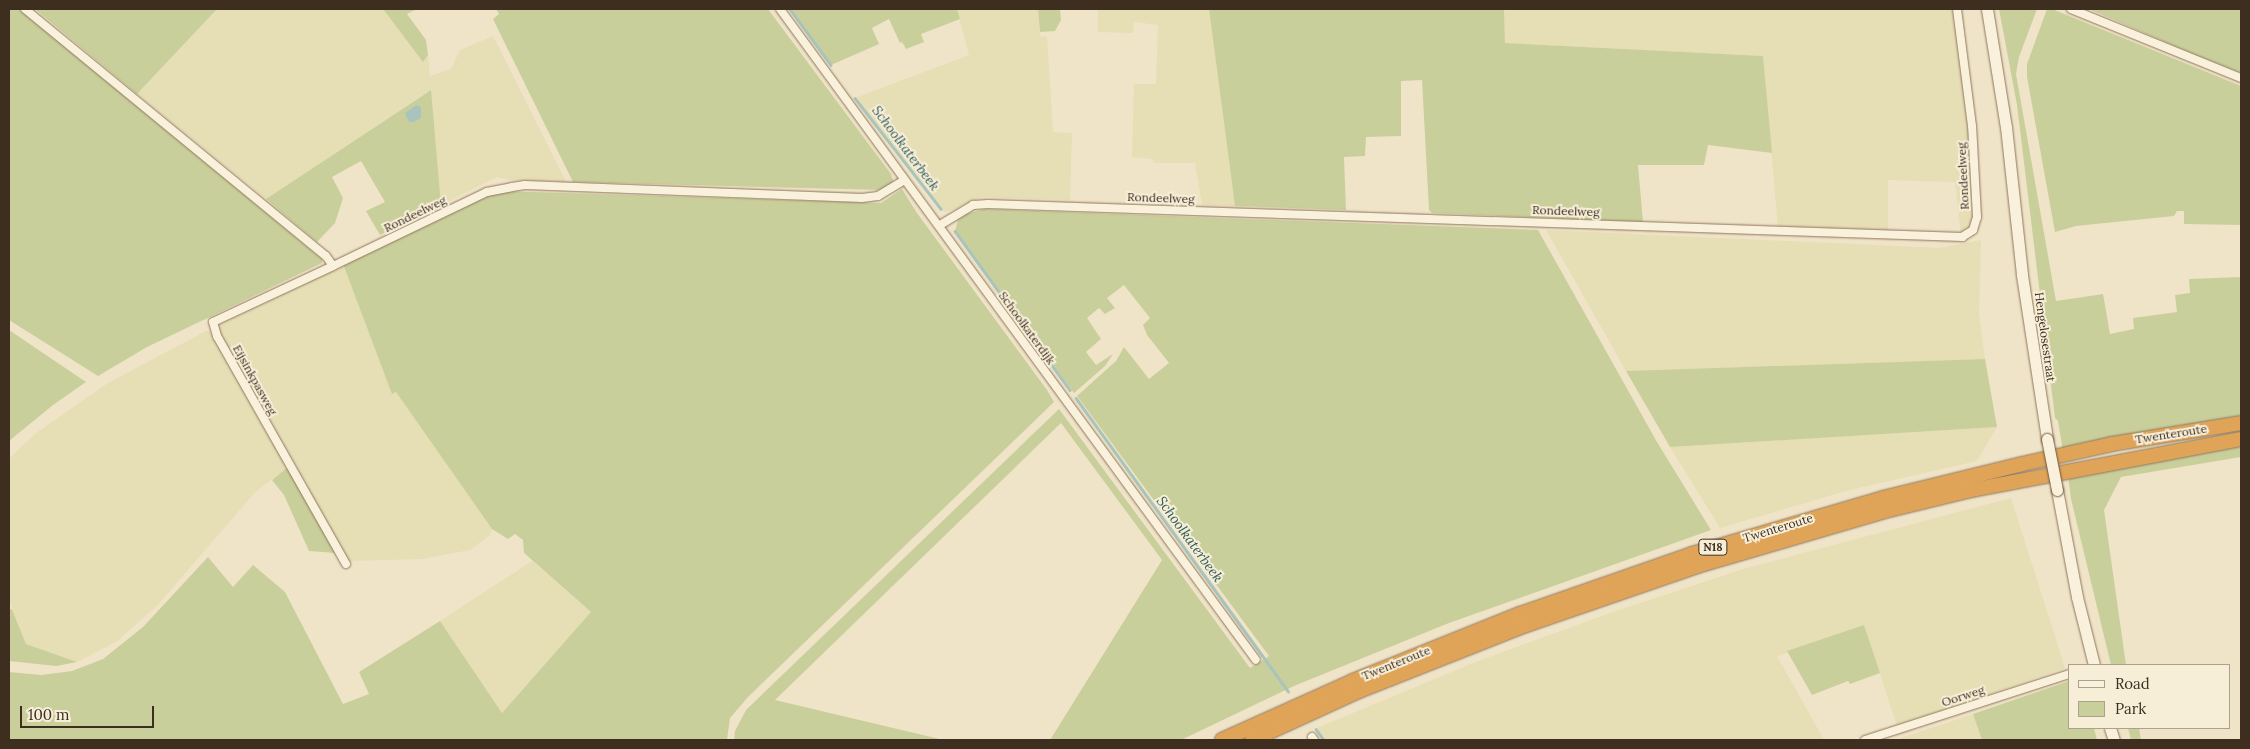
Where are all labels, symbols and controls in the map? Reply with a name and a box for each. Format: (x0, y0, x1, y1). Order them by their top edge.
water label: Schoolkaterbeek (869, 102, 943, 194)
street label: Rondeelweg (1954, 142, 1972, 210)
street label: Rondeelweg (1127, 190, 1195, 206)
street label: Rondeelweg (381, 193, 449, 235)
street label: Rondeelweg (1532, 203, 1600, 219)
street label: Schoolkaterdijk (996, 289, 1058, 367)
street label: Hengelosestraat (2032, 291, 2058, 383)
street label: Eijsinkpasweg (230, 342, 280, 418)
street label: Twenteroute (2134, 421, 2208, 447)
water label: Schoolkaterbeek (1153, 493, 1227, 585)
street label: Twenteroute (1741, 511, 1815, 545)
road number: N18 (1698, 538, 1728, 556)
street label: Twenteroute (1360, 643, 1432, 683)
legend (2068, 664, 2230, 729)
text: Road (2115, 674, 2150, 693)
street label: Oorweg (1940, 682, 1986, 710)
scale bar (22, 696, 156, 728)
text: Park (2115, 699, 2146, 718)
text: 100 m (28, 705, 69, 724)

